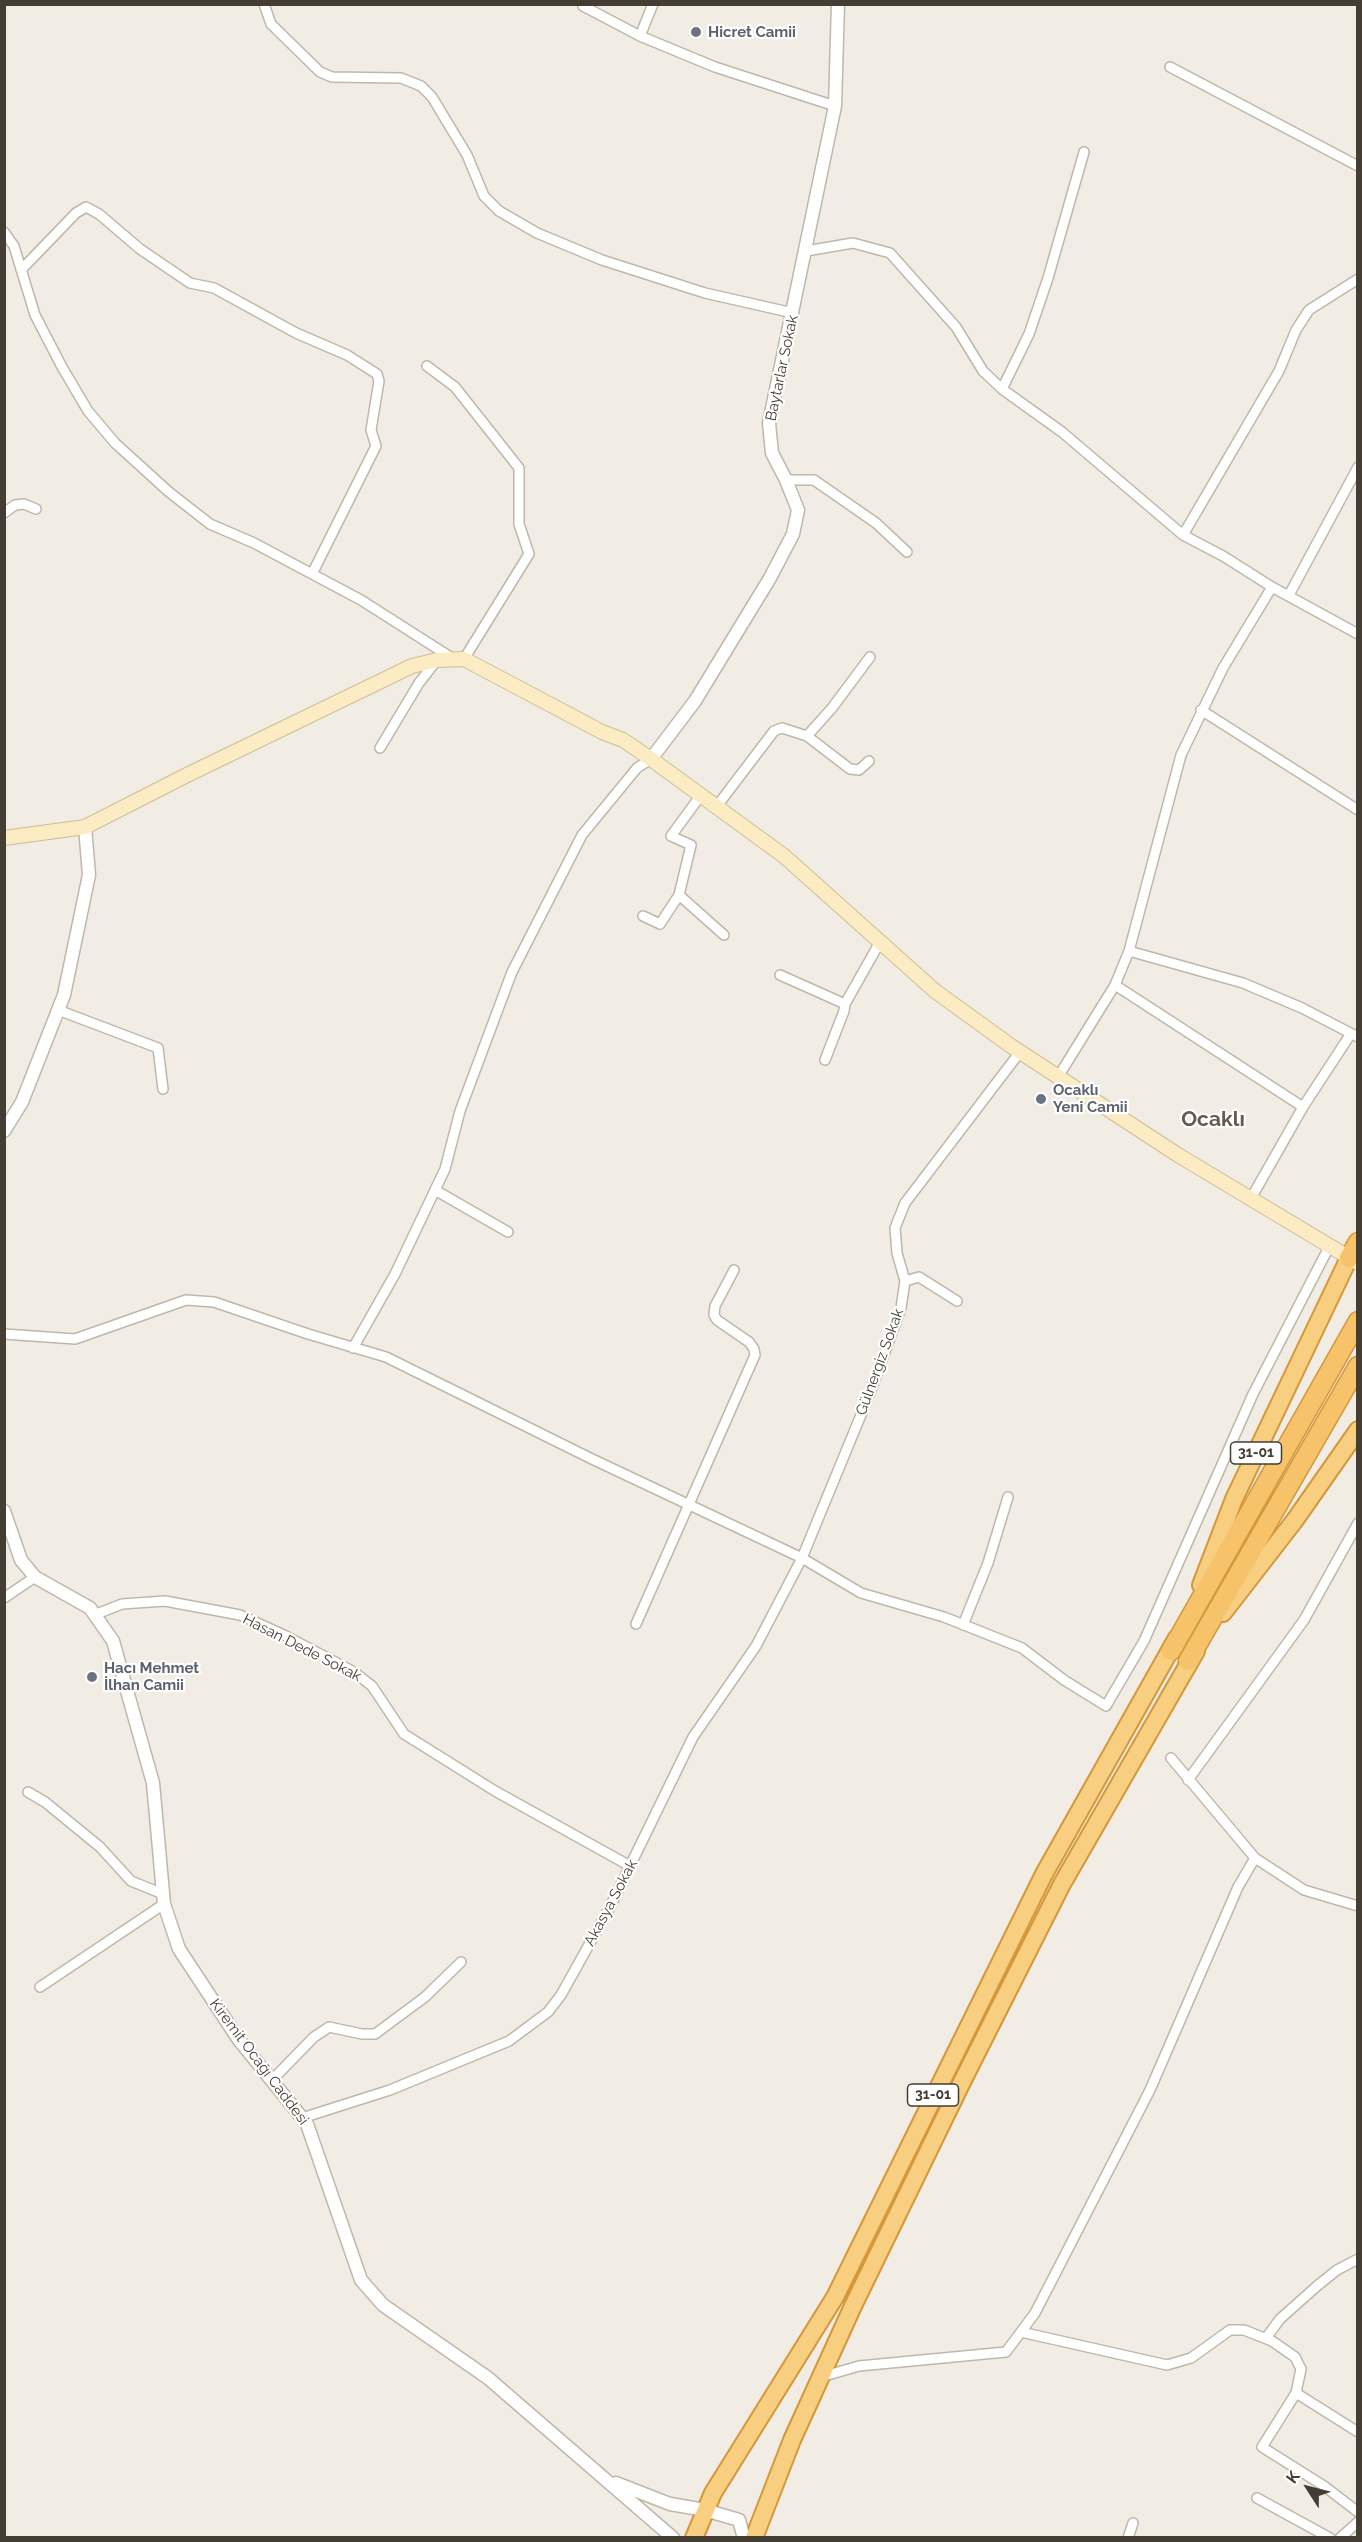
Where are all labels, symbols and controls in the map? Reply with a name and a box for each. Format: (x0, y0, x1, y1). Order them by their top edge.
place label: Hicret Camii (708, 23, 796, 41)
marker: Hicret Camii (689, 25, 703, 39)
street label: Baytarlar Sokak (762, 313, 802, 423)
place label: Ocaklı Yeni Camii (1053, 1081, 1128, 1116)
marker: Ocaklı Yeni Camii (1034, 1092, 1048, 1106)
district label: Ocaklı (1181, 1107, 1245, 1133)
street label: Gülnergiz Sokak (852, 1306, 908, 1418)
road number: 31-01 (1230, 1442, 1282, 1464)
street label: Hasan Dede Sokak (240, 1610, 364, 1686)
place label: Hacı Mehmet İlhan Camii (104, 1659, 199, 1694)
marker: Hacı Mehmet İlhan Camii (85, 1670, 99, 1684)
street label: Akasya Sokak (581, 1857, 641, 1949)
street label: Kiremit Ocağı Caddesi (206, 1995, 312, 2129)
road number: 31-01 (908, 2084, 958, 2106)
north arrow (1278, 2458, 1338, 2518)
text: K (1282, 2467, 1304, 2487)

